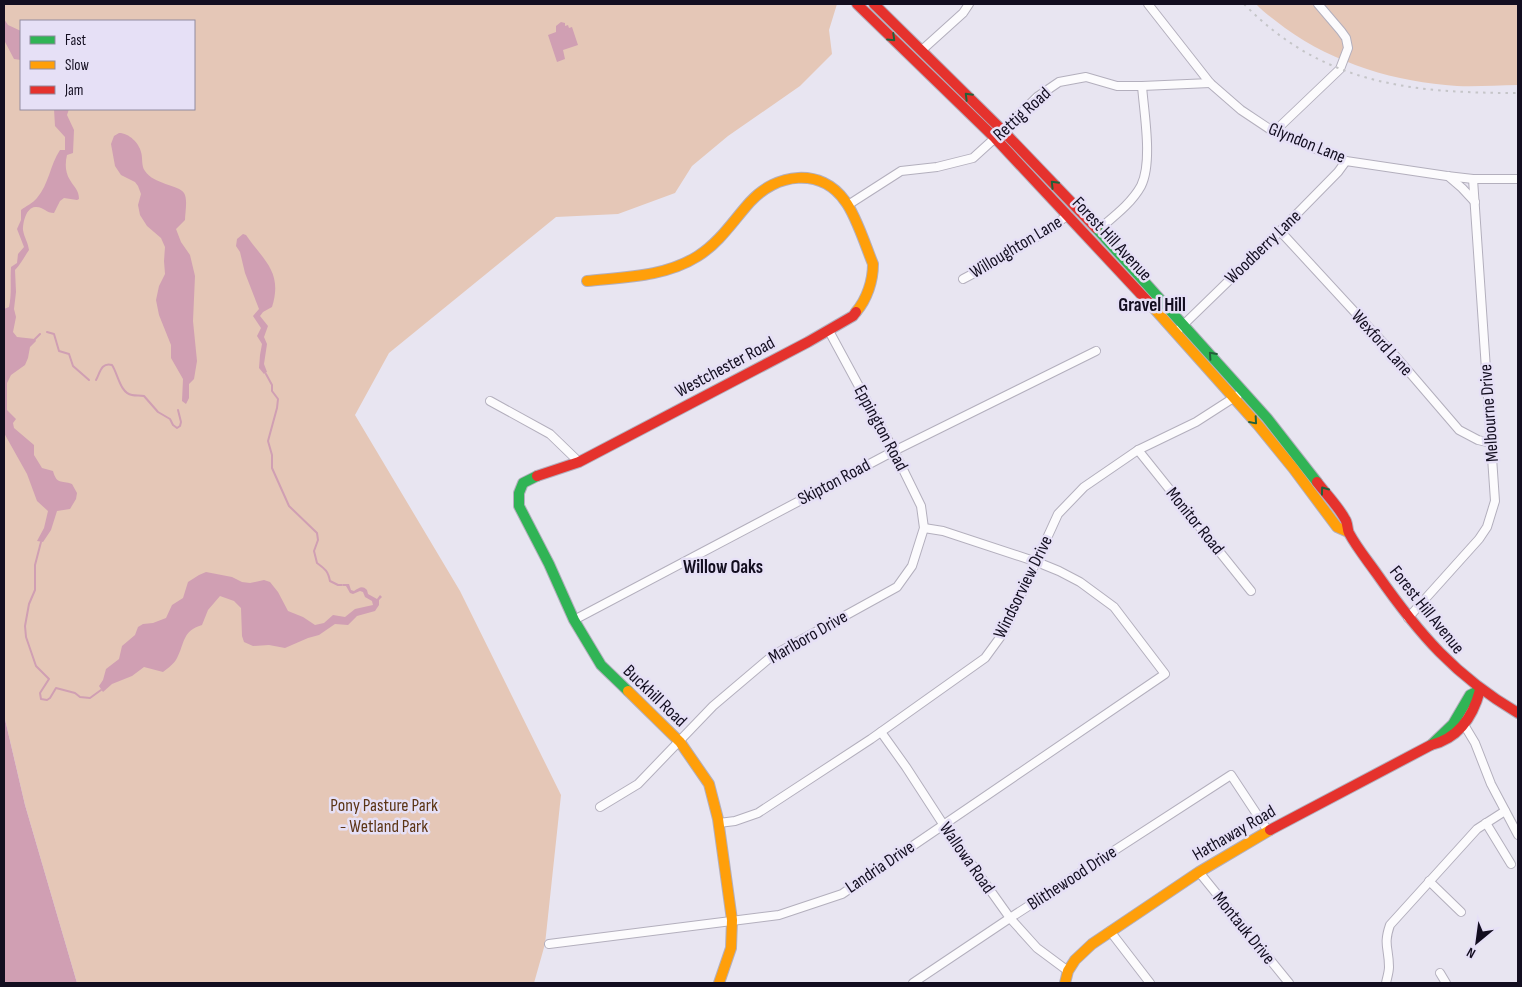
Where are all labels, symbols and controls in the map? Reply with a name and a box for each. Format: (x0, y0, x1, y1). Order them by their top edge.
legend (20, 20, 195, 110)
text: Fast (65, 31, 87, 50)
one-way arrow (887, 32, 896, 41)
text: Slow (65, 56, 89, 75)
text: Jam (64, 81, 83, 100)
street label: Rettig Road (989, 83, 1055, 145)
one-way arrow (965, 93, 974, 102)
street label: Glyndon Lane (1265, 118, 1349, 168)
one-way arrow (1051, 181, 1060, 190)
street label: Forest Hill Avenue (1068, 193, 1156, 285)
street label: Woodberry Lane (1221, 206, 1305, 288)
street label: Willoughton Lane (966, 211, 1066, 283)
district label: Gravel Hill (1118, 294, 1186, 317)
street label: Wexford Lane (1347, 306, 1417, 380)
street label: Westchester Road (672, 332, 778, 402)
one-way arrow (1208, 352, 1217, 361)
street label: Melbourne Drive (1475, 363, 1503, 463)
street label: Eppington Road (850, 382, 912, 474)
one-way arrow (1248, 415, 1257, 424)
street label: Skipton Road (794, 454, 874, 510)
street label: Monitor Road (1162, 483, 1228, 559)
one-way arrow (1321, 486, 1330, 496)
street label: Windsorview Drive (989, 532, 1057, 642)
district label: Willow Oaks (683, 556, 763, 579)
street label: Forest Hill Avenue (1385, 562, 1469, 658)
street label: Marlboro Drive (765, 606, 851, 668)
street label: Buckhill Road (619, 661, 691, 731)
park label: Pony Pasture Park - Wetland Park (330, 795, 438, 837)
street label: Hathaway Road (1189, 801, 1279, 865)
street label: Wallowa Road (935, 818, 999, 898)
street label: Landria Drive (842, 836, 918, 898)
street label: Blithewood Drive (1023, 841, 1121, 915)
street label: Montauk Drive (1208, 888, 1280, 968)
north arrow (1452, 917, 1502, 967)
text: N (1464, 944, 1478, 962)

